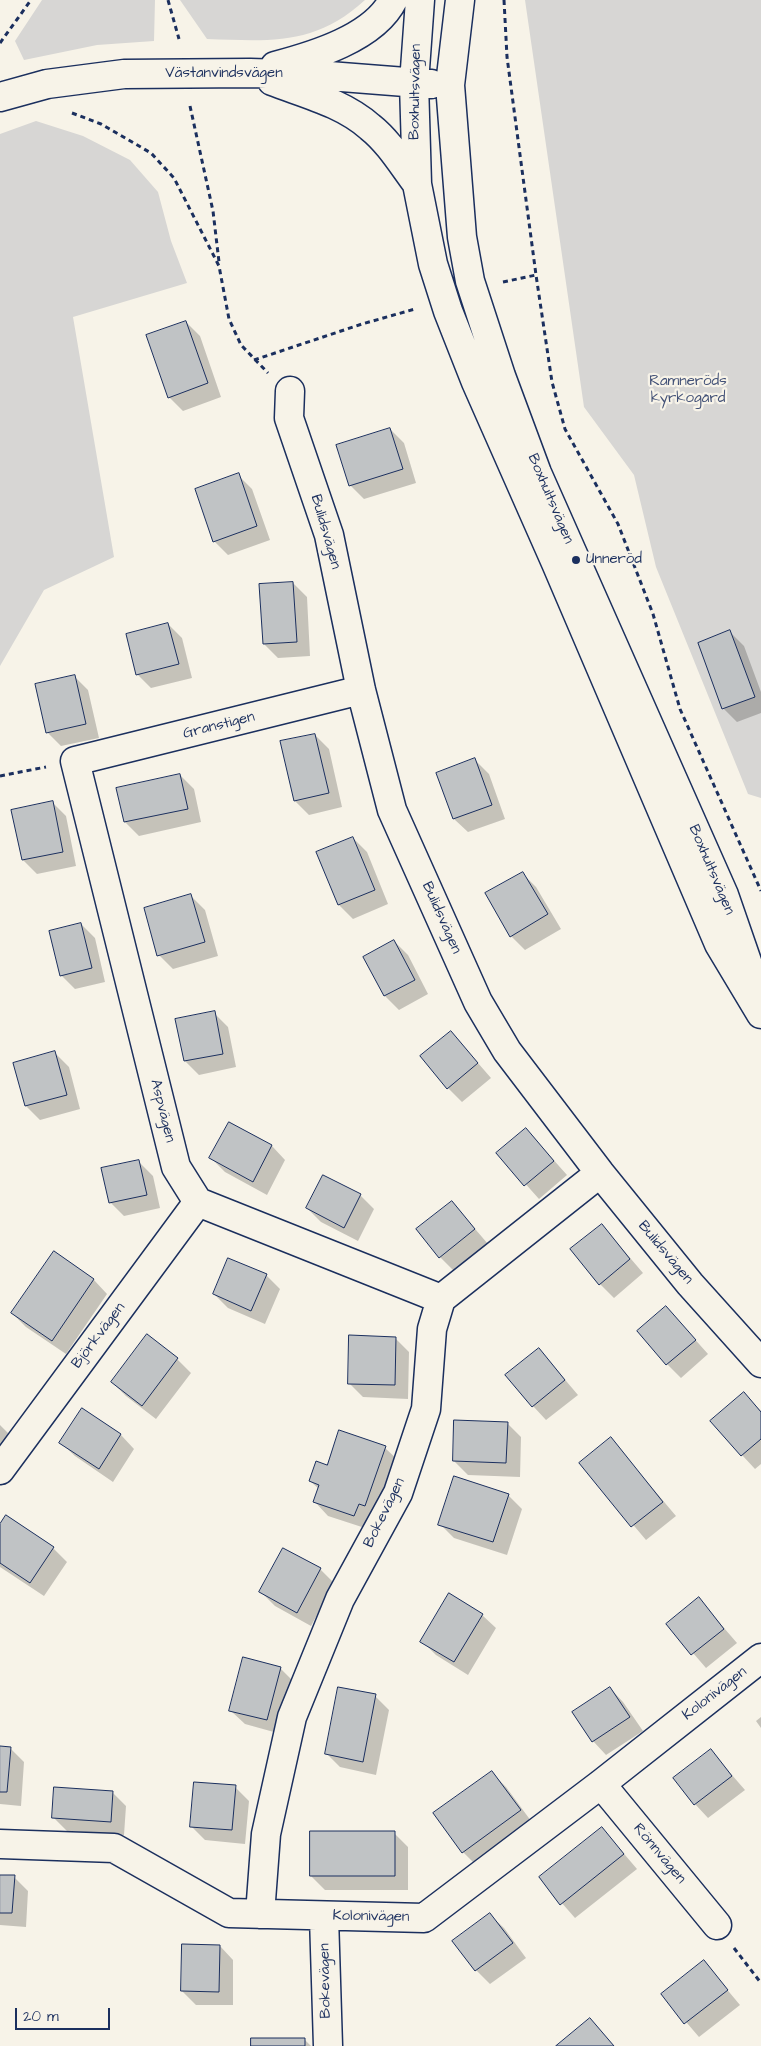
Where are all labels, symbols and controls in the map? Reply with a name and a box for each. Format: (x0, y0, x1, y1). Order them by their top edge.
street label: Boxhultsvägen (406, 44, 426, 140)
street label: Västanvindsvägen (165, 65, 283, 83)
park label: Ramneröds kyrkogård (649, 373, 727, 408)
street label: Boxhultsvägen (523, 451, 577, 547)
street label: Bulidsvägen (306, 493, 344, 571)
place label: Unneröd (586, 551, 642, 569)
marker: Unneröd (570, 554, 582, 566)
street label: Granstigen (181, 708, 257, 744)
street label: Boxhultsvägen (684, 822, 738, 918)
street label: Bulidsvägen (417, 879, 465, 957)
street label: Aspvägen (145, 1078, 179, 1144)
street label: Bulidsvägen (633, 1218, 697, 1288)
street label: Björkvägen (68, 1299, 130, 1373)
street label: Bokevägen (360, 1475, 410, 1551)
street label: Kolonivägen (679, 1663, 751, 1725)
street label: Rönnvägen (629, 1820, 689, 1888)
street label: Kolonivägen (332, 1907, 410, 1927)
street label: Bokevägen (316, 1943, 336, 2019)
scale bar (18, 1998, 112, 2030)
text: 20 m (23, 2006, 59, 2027)

